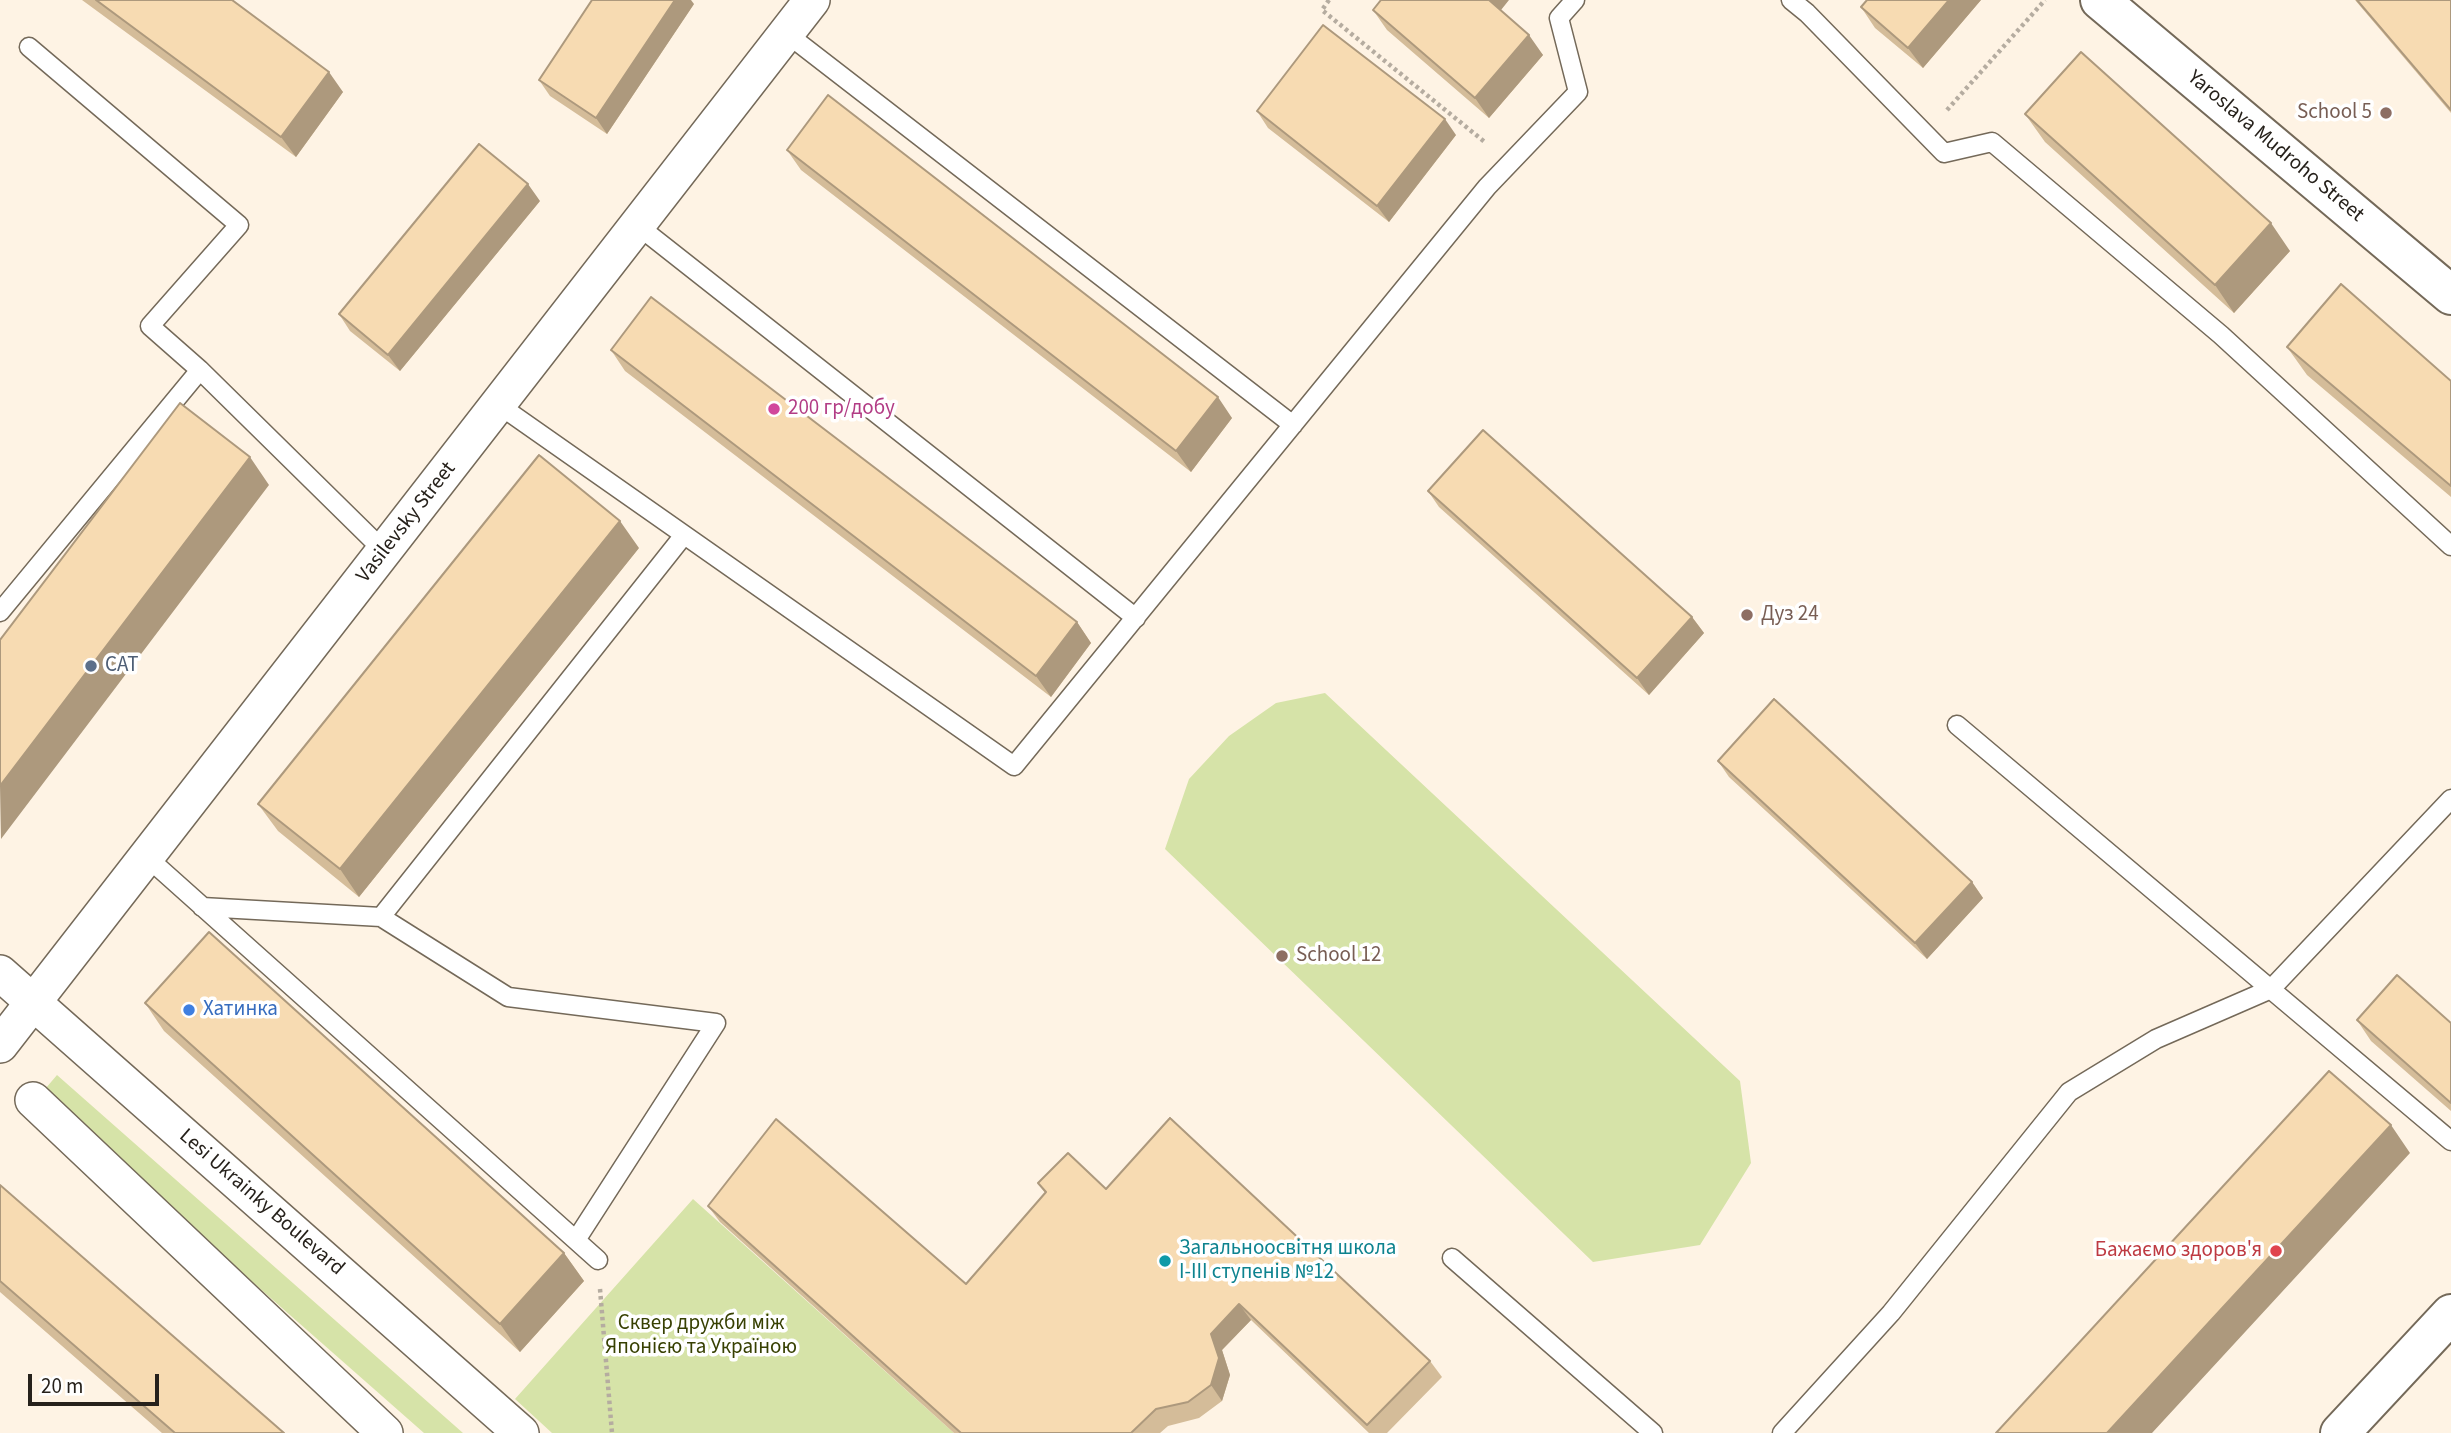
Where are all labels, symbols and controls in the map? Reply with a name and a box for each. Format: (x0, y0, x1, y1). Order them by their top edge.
street label: Yaroslava Mudroho Street (2182, 66, 2368, 228)
place label: School 5 (2297, 100, 2372, 126)
marker: School 5 (2378, 105, 2394, 121)
place label: 200 гр/добу (788, 396, 895, 422)
marker: 200 гр/добу (766, 401, 782, 417)
street label: Vasilevsky Street (352, 458, 462, 588)
place label: Дуз 24 (1761, 602, 1819, 628)
marker: Дуз 24 (1739, 607, 1755, 623)
place label: САТ (105, 653, 139, 679)
marker: САТ (83, 658, 99, 674)
place label: School 12 (1296, 943, 1381, 969)
marker: School 12 (1274, 948, 1290, 964)
place label: Хатинка (203, 997, 278, 1023)
marker: Хатинка (181, 1002, 197, 1018)
street label: Lesi Ukrainky Boulevard (173, 1124, 349, 1282)
place label: Загальноосвітня школа І-ІІІ ступенів №12 (1179, 1236, 1396, 1286)
place label: Бажаємо здоров'я (2095, 1238, 2262, 1264)
marker: Бажаємо здоров'я (2268, 1243, 2284, 1259)
marker: Загальноосвітня школа І-ІІІ ступенів №12 (1157, 1253, 1173, 1269)
park label: Сквер дружби між Японією та Україною (605, 1311, 797, 1361)
scale bar (32, 1360, 163, 1404)
text: 20 m (41, 1371, 83, 1401)

